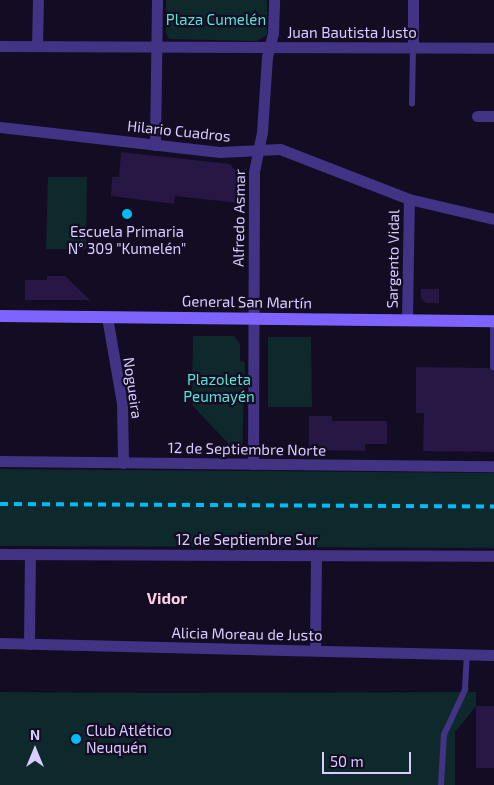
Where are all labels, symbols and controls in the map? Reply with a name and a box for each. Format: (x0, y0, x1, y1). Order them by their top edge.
park label: Plaza Cumelén (166, 11, 266, 29)
street label: Juan Bautista Justo (287, 24, 417, 42)
street label: Hilario Cuadros (126, 117, 232, 145)
street label: Alfredo Asmar (229, 169, 249, 267)
marker: Escuela Primaria N° 309 "Kumelén" (121, 208, 133, 220)
street label: Sargento Vidal (383, 209, 403, 309)
place label: Escuela Primaria N° 309 "Kumelén" (68, 222, 186, 257)
street label: General San Martín (182, 292, 312, 312)
street label: Nogueira (120, 356, 146, 420)
park label: Plazoleta Peumayén (183, 370, 255, 405)
street label: 12 de Septiembre Norte (168, 439, 326, 459)
street label: 12 de Septiembre Sur (176, 531, 318, 549)
district label: Vidor (147, 588, 187, 608)
street label: Alicia Moreau de Justo (171, 624, 323, 644)
place label: Club Atlético Neuquén (86, 721, 172, 756)
north arrow (10, 725, 60, 775)
text: N (30, 726, 40, 743)
marker: Club Atlético Neuquén (70, 733, 82, 745)
scale bar (324, 742, 413, 774)
text: 50 m (330, 752, 364, 770)

